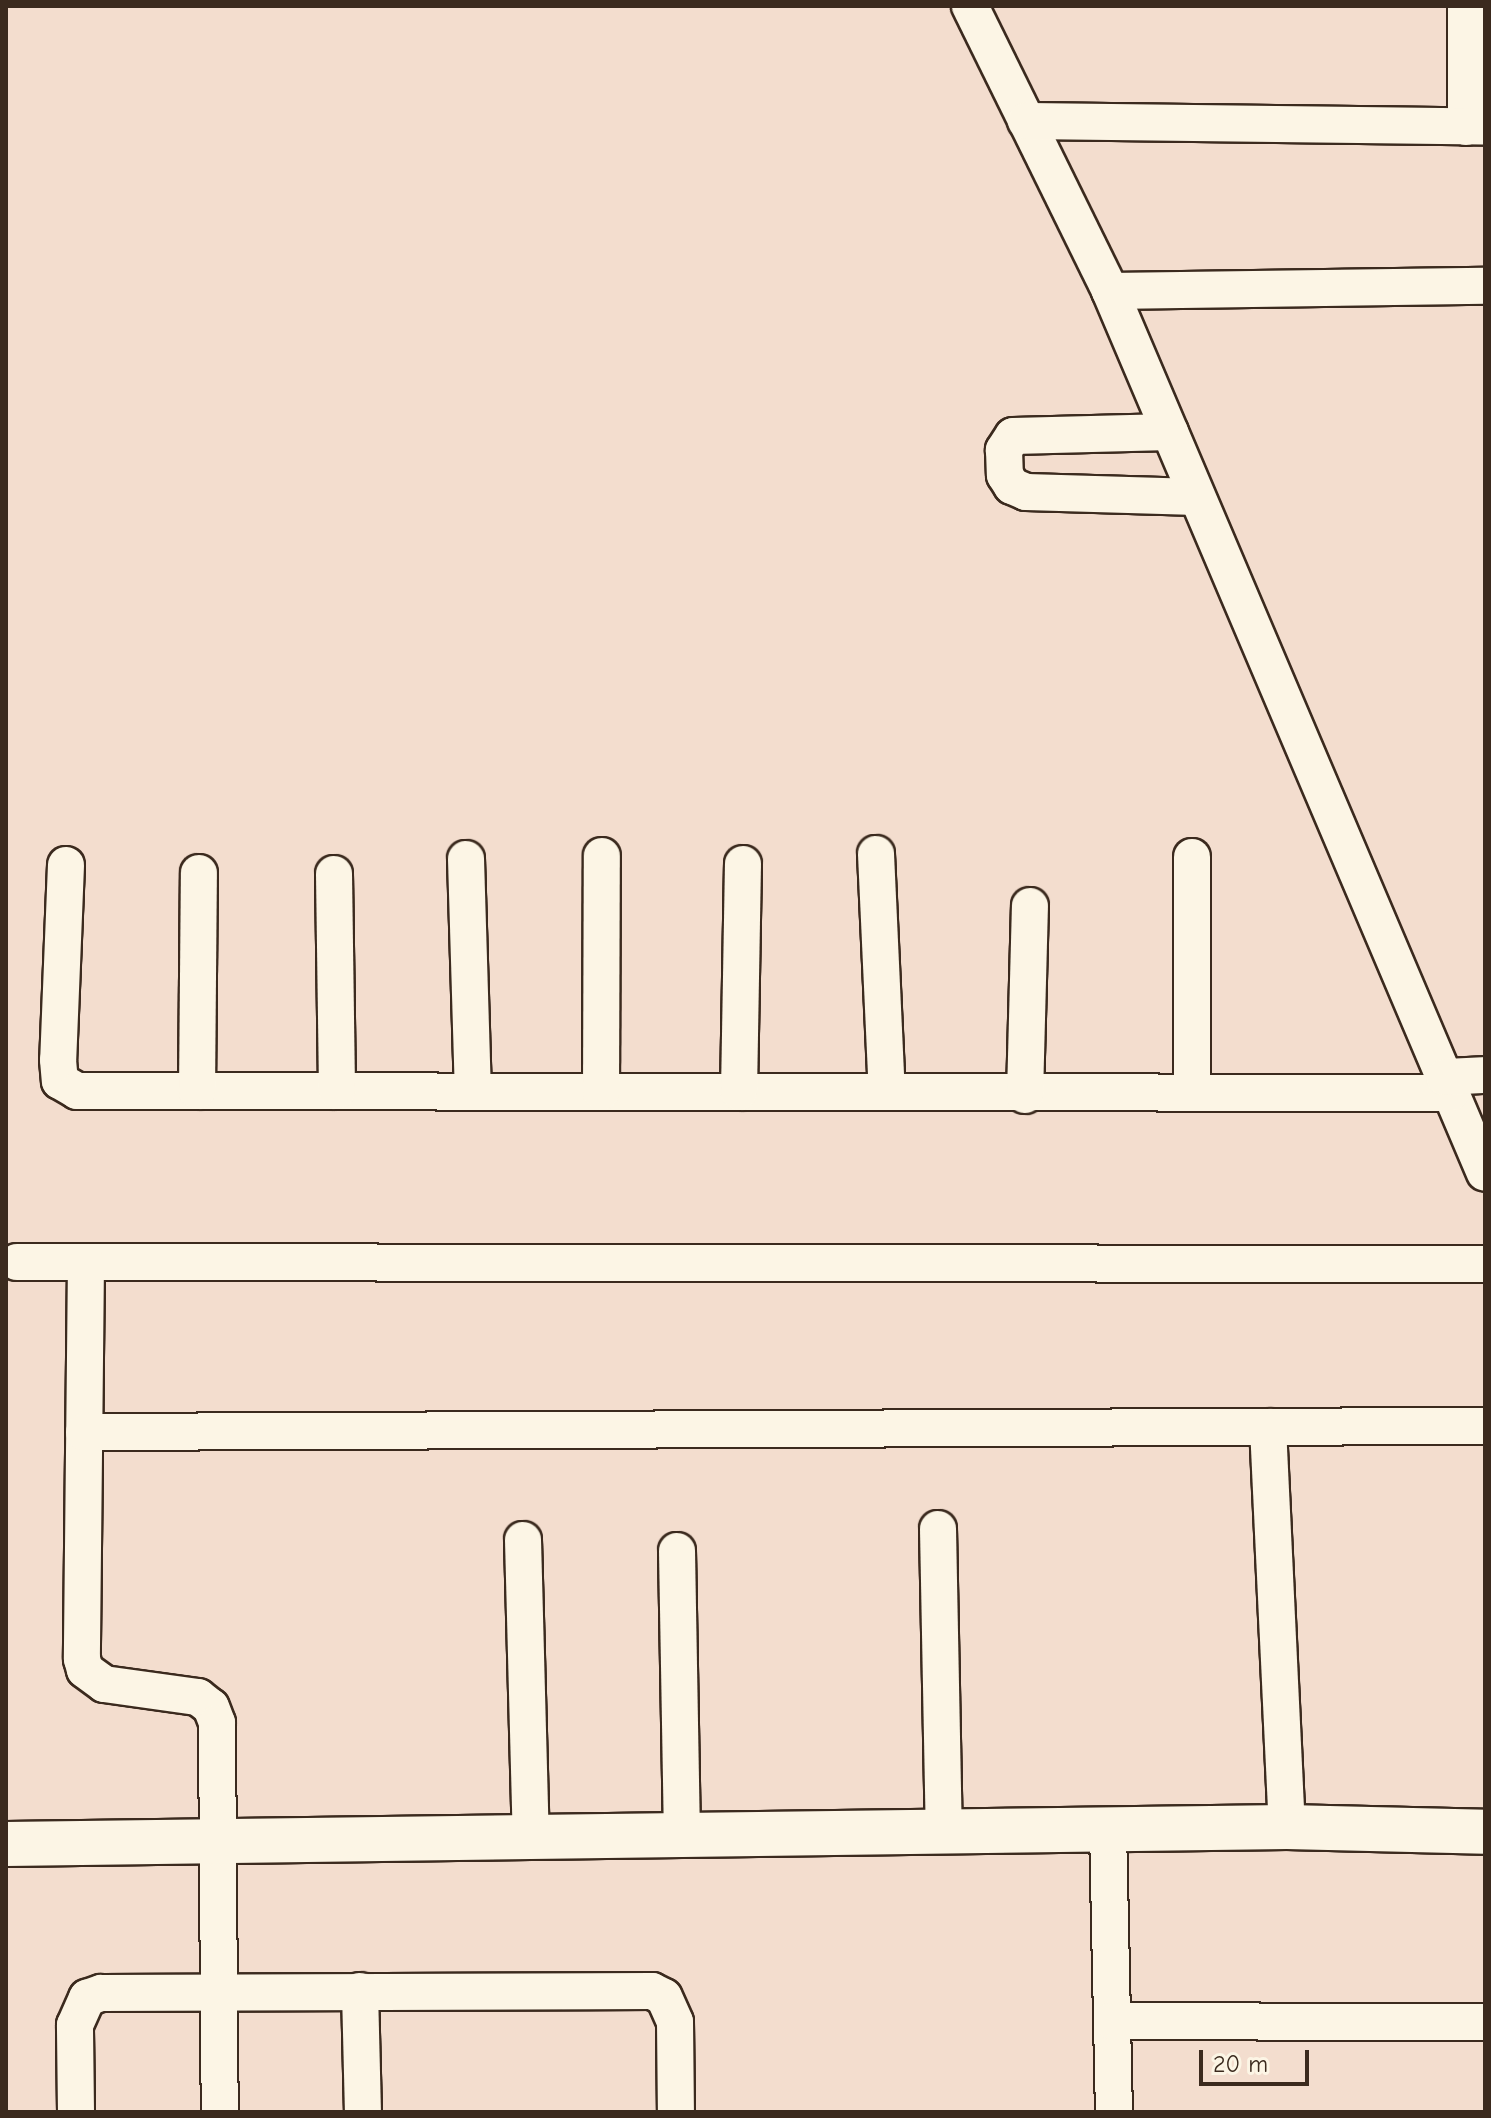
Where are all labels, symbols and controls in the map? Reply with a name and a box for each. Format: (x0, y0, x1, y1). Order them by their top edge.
scale bar (1203, 2034, 1313, 2084)
text: 20 m (1213, 2050, 1268, 2078)

